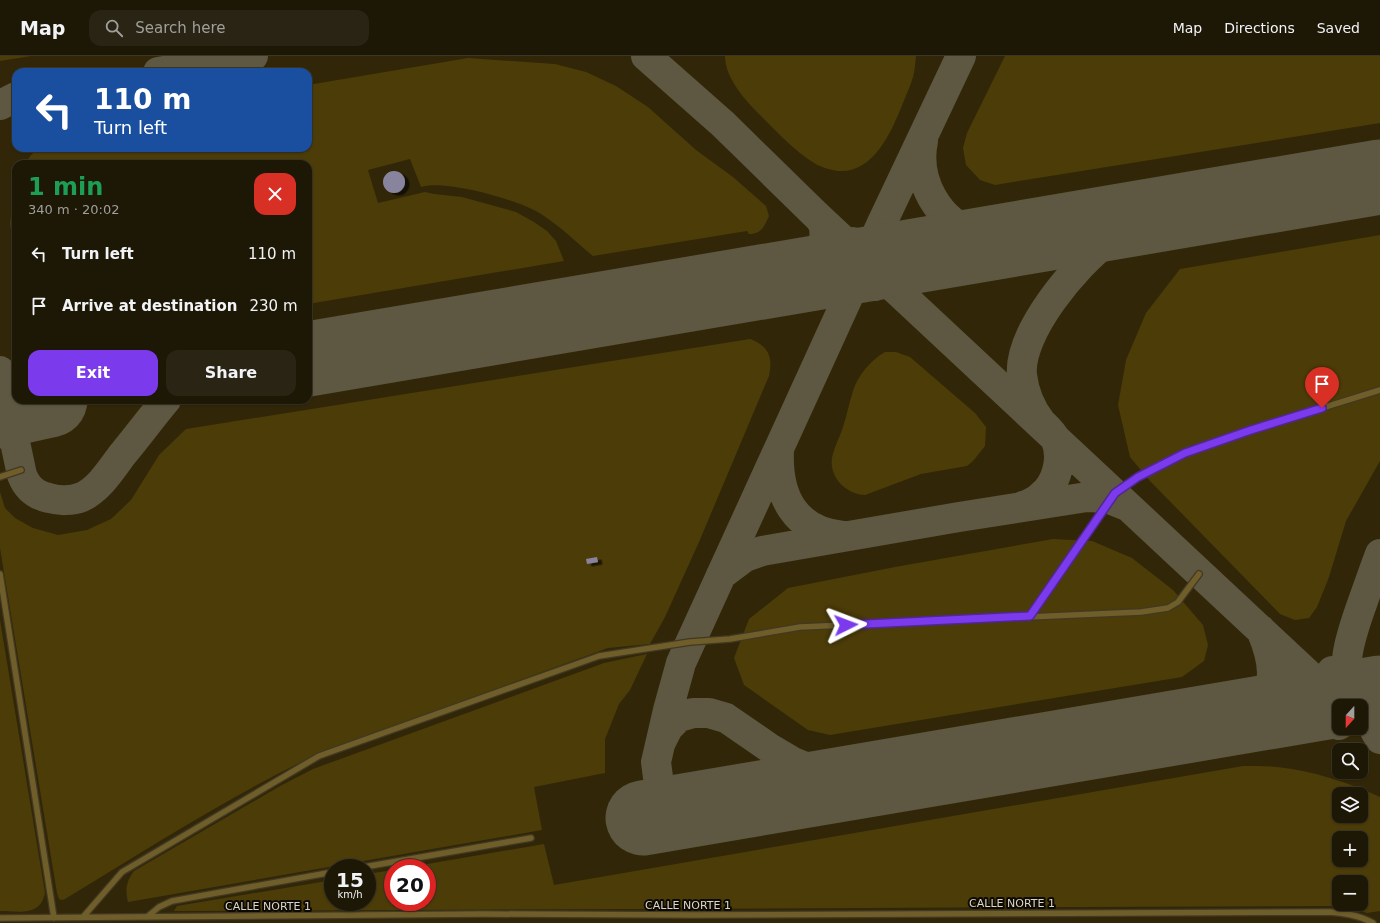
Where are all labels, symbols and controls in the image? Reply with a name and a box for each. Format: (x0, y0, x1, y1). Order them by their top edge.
search box (89, 10, 369, 46)
text: Map (20, 17, 65, 39)
icon: search (103, 17, 125, 39)
text: Search here (135, 19, 225, 37)
text: Map (1173, 20, 1202, 36)
text: Directions (1224, 20, 1295, 36)
text: Saved (1317, 20, 1360, 36)
text: 110 m (94, 83, 191, 116)
icon: left (28, 84, 80, 136)
text: Turn left (94, 117, 167, 138)
text: 1 min (28, 173, 103, 201)
button: close (254, 173, 296, 215)
text: 340 m · 20:02 (28, 202, 119, 217)
icon: left (28, 243, 50, 265)
text: Turn left (62, 245, 134, 263)
text: 110 m (248, 245, 296, 263)
icon: arrive (28, 295, 50, 317)
text: Arrive at destination (62, 297, 237, 315)
text: 230 m (249, 297, 298, 315)
button: Exit (28, 350, 158, 396)
button: Share (166, 350, 296, 396)
pin (1305, 367, 1339, 408)
icon: arrive (1311, 373, 1333, 395)
position arrow (825, 604, 867, 646)
north arrow (1332, 699, 1368, 735)
map controls (1332, 699, 1368, 911)
button: search (1332, 743, 1368, 779)
button: layers (1332, 787, 1368, 823)
button: + (1332, 831, 1368, 867)
speed limit sign: 20 (384, 859, 436, 911)
text: 15 (336, 868, 364, 892)
button: − (1332, 875, 1368, 911)
text: km/h (337, 889, 363, 900)
street label: CALLE NORTE 1 (969, 897, 1055, 910)
street label: CALLE NORTE 1 (645, 899, 731, 912)
street label: CALLE NORTE 1 (225, 900, 311, 913)

